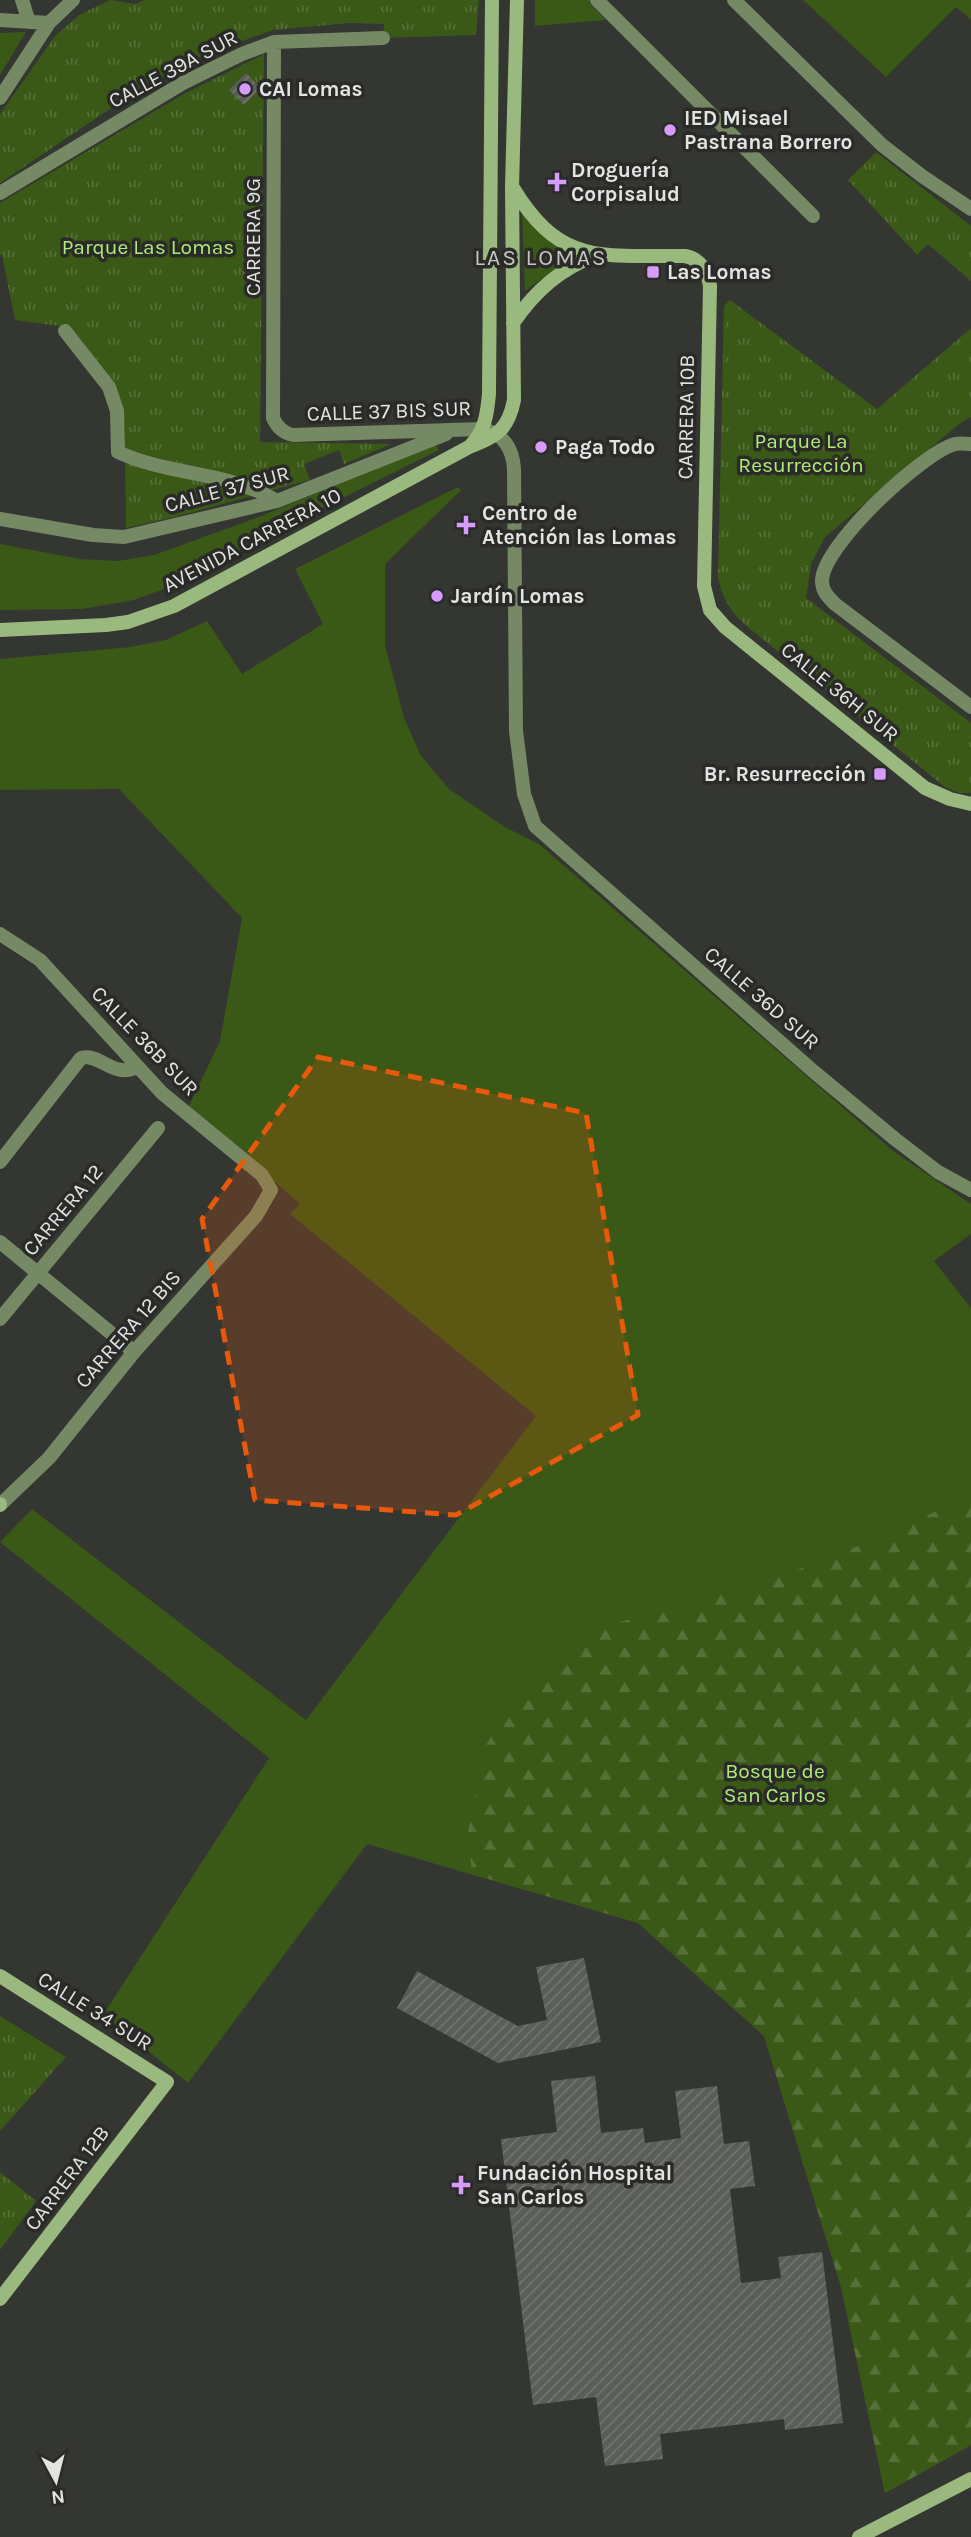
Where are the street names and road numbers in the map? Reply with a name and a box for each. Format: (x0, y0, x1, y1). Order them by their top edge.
street label: CALLE 39A SUR (105, 25, 241, 113)
street label: CARRERA 9G (241, 178, 265, 296)
street label: CARRERA 10B (673, 354, 699, 480)
street label: CALLE 37 BIS SUR (306, 396, 472, 426)
street label: CALLE 37 SUR (162, 461, 292, 517)
street label: AVENIDA CARRERA 10 (159, 483, 345, 597)
street label: CALLE 36H SUR (776, 637, 904, 747)
street label: CALLE 36D SUR (700, 942, 824, 1054)
street label: CALLE 36B SUR (87, 981, 203, 1101)
street label: CARRERA 12 (18, 1160, 108, 1260)
street label: CARRERA 12 BIS (70, 1265, 186, 1393)
street label: CALLE 34 SUR (34, 1966, 156, 2056)
street label: CARRERA 12B (20, 2121, 114, 2235)

